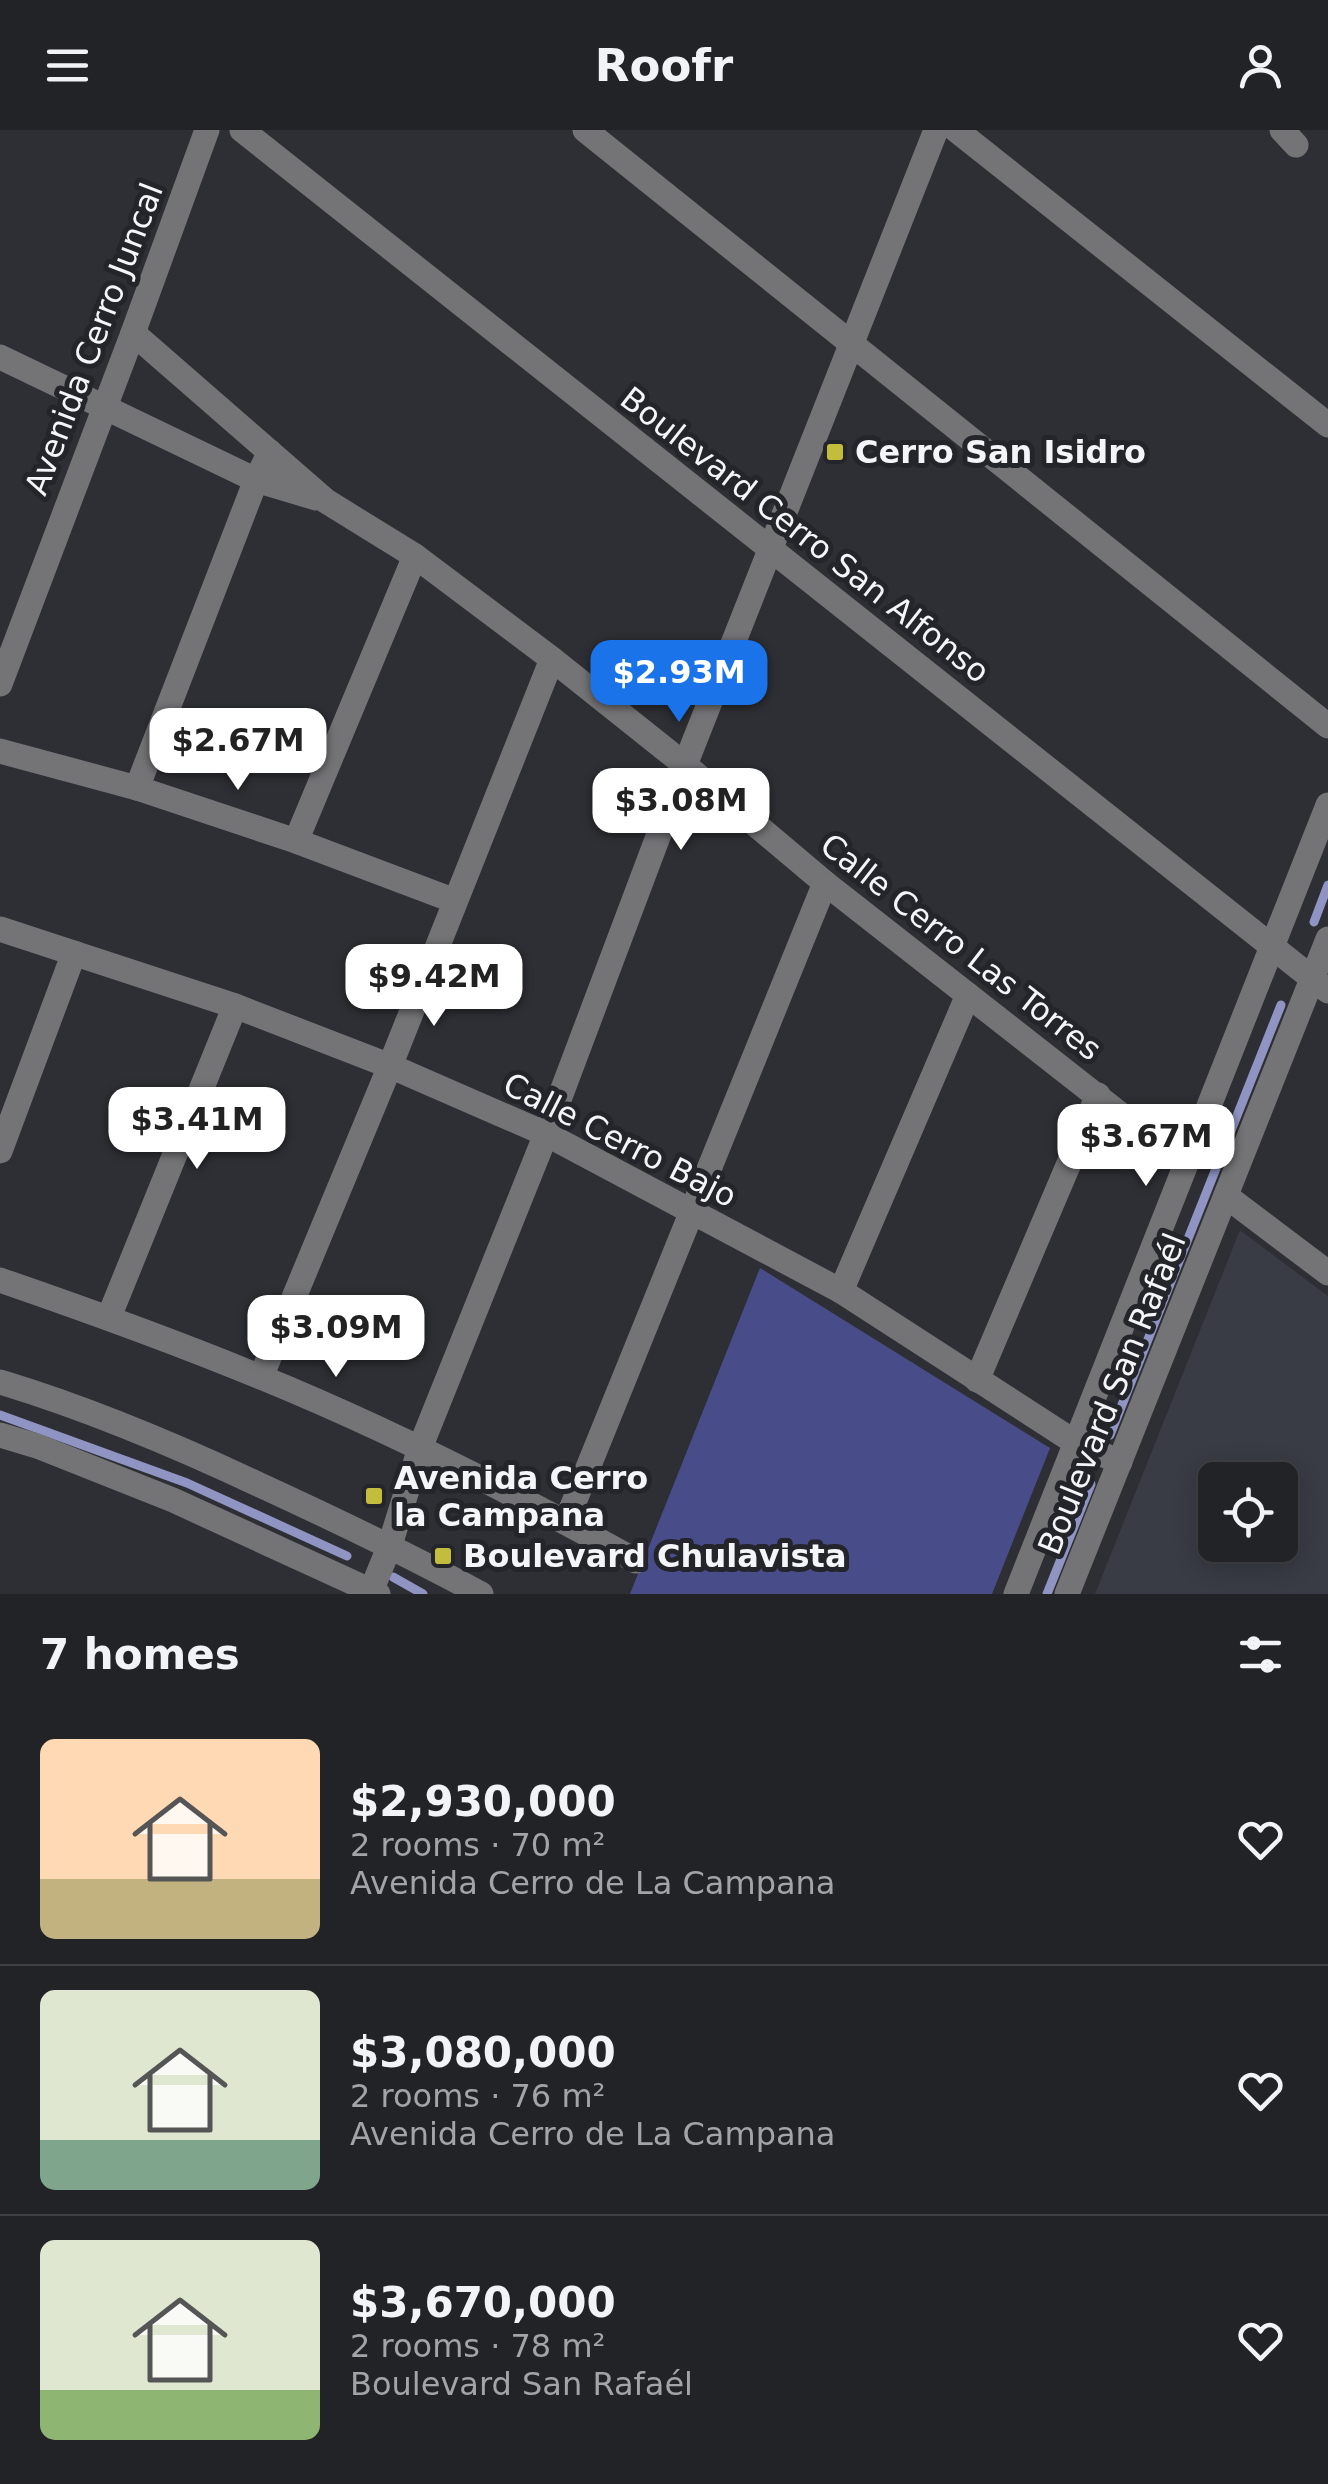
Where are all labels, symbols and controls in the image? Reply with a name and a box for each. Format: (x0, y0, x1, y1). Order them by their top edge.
icon: menu (40, 38, 95, 93)
icon: person (1233, 38, 1288, 93)
text: Roofr (595, 39, 733, 92)
street label: Avenida Cerro Juncal (17, 178, 171, 500)
street label: Boulevard Cerro San Alfonso (613, 379, 997, 691)
place label: Cerro San Isidro (855, 433, 1146, 471)
marker: Cerro San Isidro (824, 441, 846, 463)
pin: $2.93M (598, 640, 760, 725)
text: $2.93M (612, 653, 746, 691)
pin: $2.67M (157, 708, 319, 793)
text: $2.67M (171, 721, 305, 759)
pin: $3.08M (600, 768, 762, 853)
text: $3.08M (614, 781, 748, 819)
street label: Calle Cerro Las Torres (813, 826, 1109, 1068)
pin: $9.42M (353, 944, 515, 1029)
text: $9.42M (367, 957, 501, 995)
street label: Calle Cerro Bajo (497, 1065, 743, 1215)
pin: $3.41M (116, 1087, 278, 1172)
text: $3.41M (130, 1100, 264, 1138)
pin: $3.67M (1065, 1104, 1227, 1189)
text: $3.67M (1079, 1117, 1213, 1155)
street label: Boulevard San Rafaél (1030, 1228, 1194, 1560)
pin: $3.09M (255, 1295, 417, 1380)
text: $3.09M (269, 1308, 403, 1346)
place label: Avenida Cerro la Campana (394, 1459, 648, 1534)
map controls (1198, 1462, 1298, 1562)
button: locate (1198, 1462, 1298, 1562)
marker: Avenida Cerro la Campana (363, 1485, 385, 1507)
place label: Boulevard Chulavista (463, 1537, 846, 1575)
marker: Boulevard Chulavista (432, 1545, 454, 1567)
icon: filters (1233, 1627, 1288, 1682)
text: 7 homes (40, 1630, 240, 1679)
text: $2,930,000 (350, 1777, 616, 1826)
icon: home (120, 1779, 240, 1899)
icon: heart (1233, 1812, 1288, 1867)
text: 2 rooms · 70 m² (350, 1826, 605, 1864)
text: Avenida Cerro de La Campana (350, 1864, 835, 1902)
text: $3,080,000 (350, 2028, 616, 2077)
icon: home (120, 2030, 240, 2150)
icon: heart (1233, 2063, 1288, 2118)
text: 2 rooms · 76 m² (350, 2077, 605, 2115)
text: Avenida Cerro de La Campana (350, 2115, 835, 2153)
text: $3,670,000 (350, 2278, 616, 2327)
icon: home (120, 2280, 240, 2400)
icon: heart (1233, 2313, 1288, 2368)
text: 2 rooms · 78 m² (350, 2327, 605, 2365)
text: Boulevard San Rafaél (350, 2365, 693, 2403)

